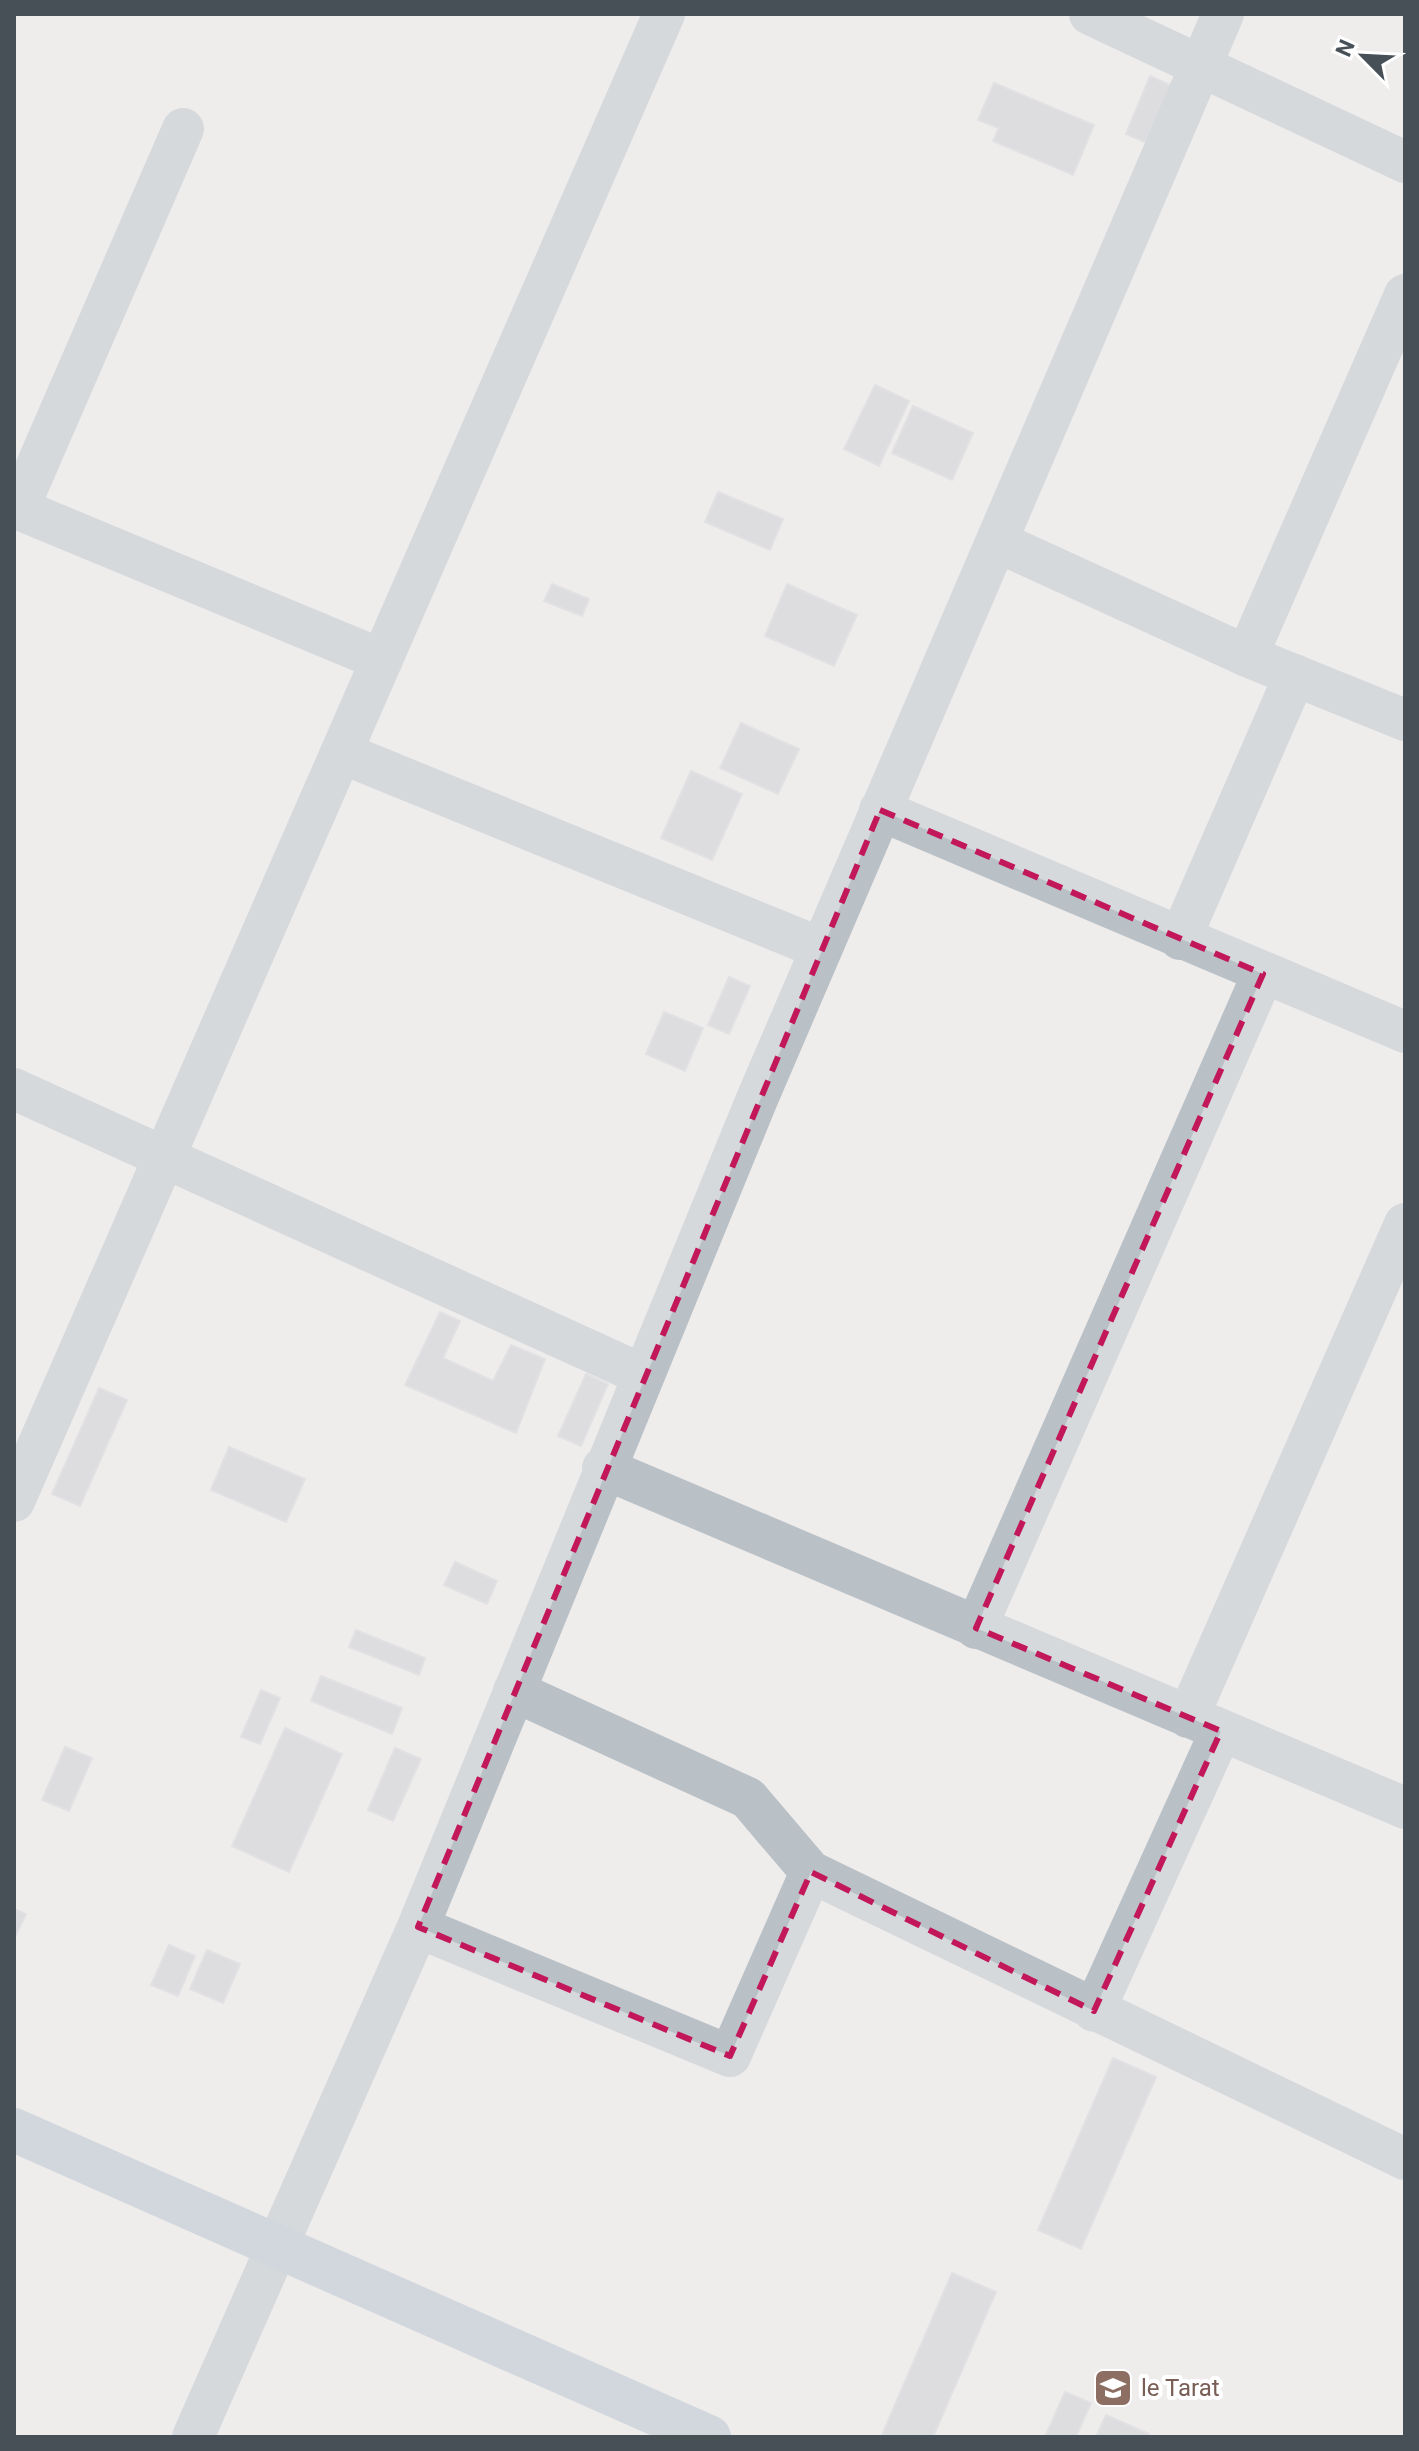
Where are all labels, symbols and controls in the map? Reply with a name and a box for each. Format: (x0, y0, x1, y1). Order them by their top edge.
north arrow (1323, 16, 1403, 96)
text: N (1331, 36, 1360, 60)
school or university icon: le Tarat (1092, 2367, 1134, 2409)
place label: le Tarat (1141, 2374, 1220, 2402)

